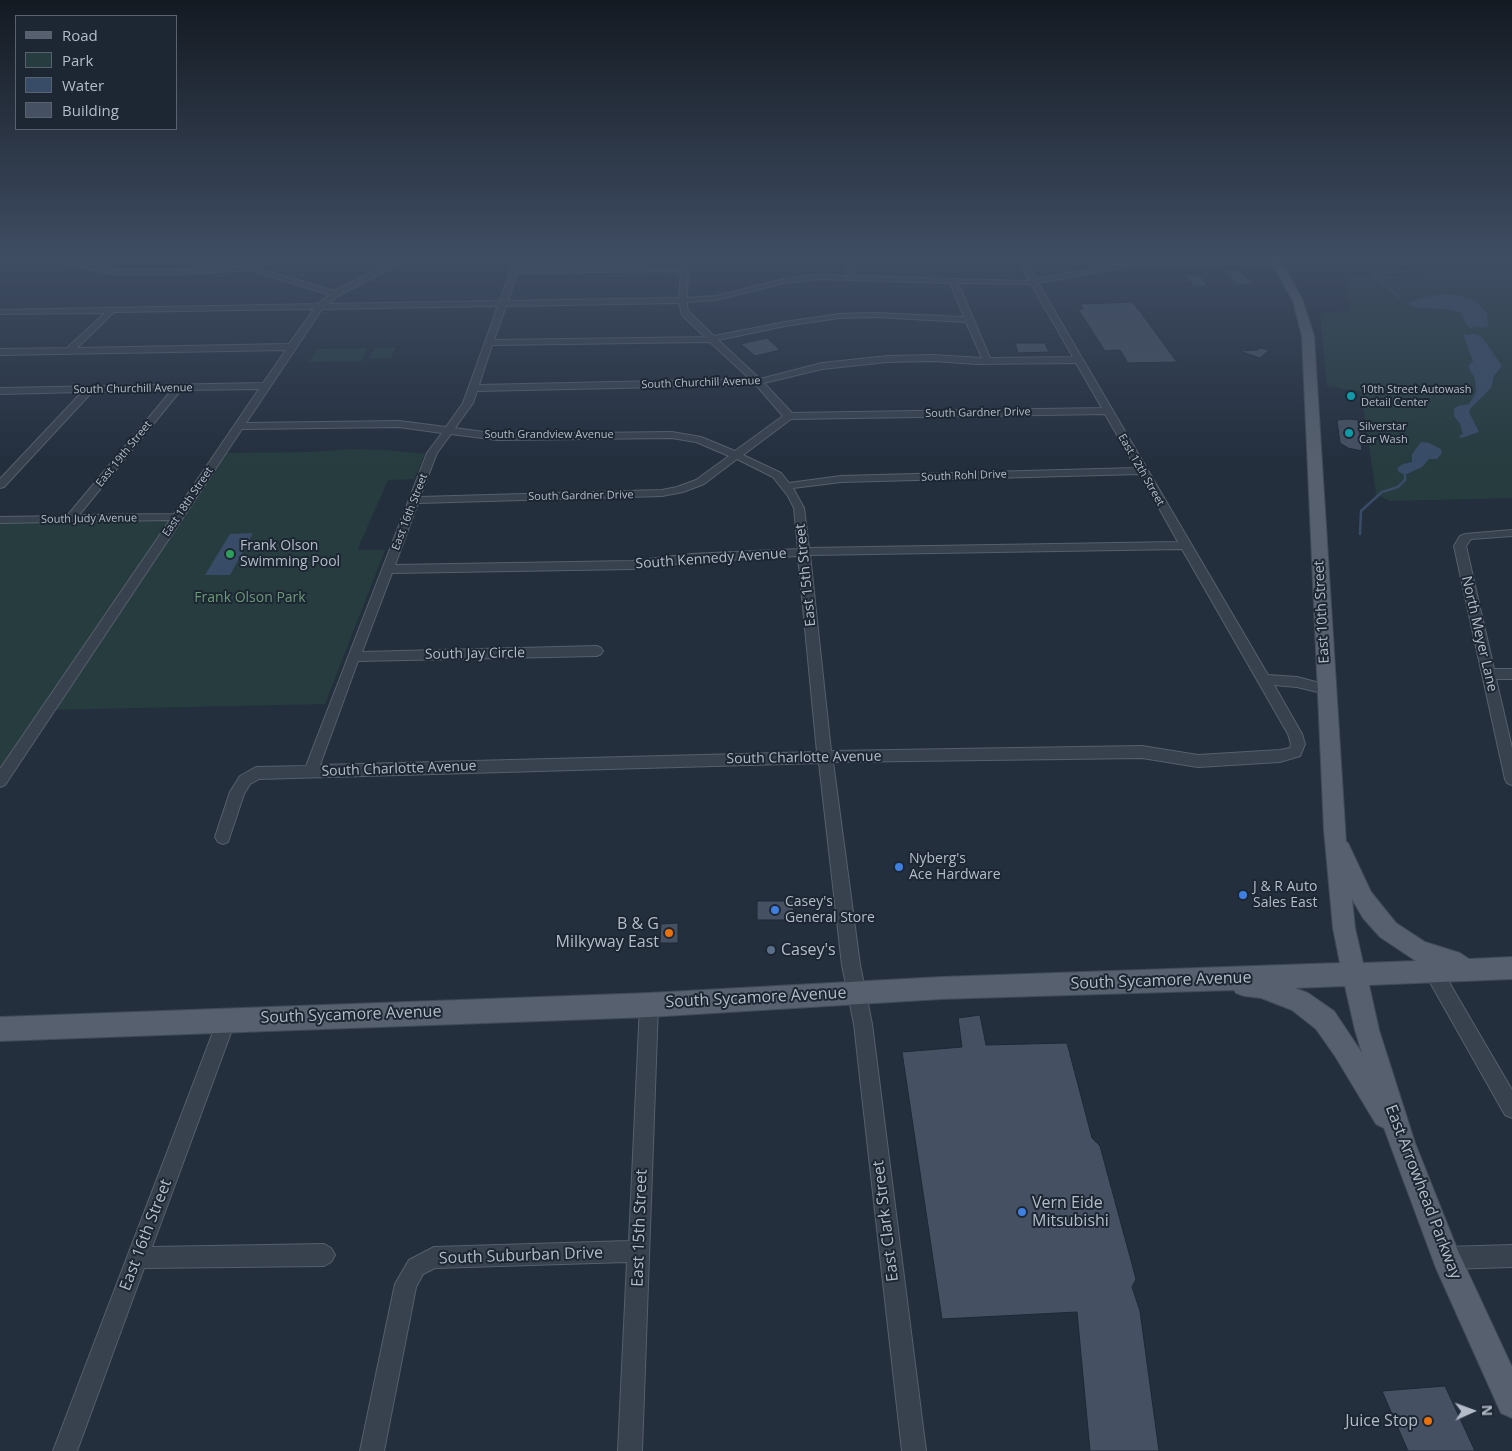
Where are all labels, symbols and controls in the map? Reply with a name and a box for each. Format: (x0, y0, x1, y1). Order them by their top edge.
legend (15, 15, 178, 130)
text: Road (62, 25, 98, 45)
text: Park (62, 50, 93, 70)
text: Water (62, 75, 104, 95)
text: Building (62, 100, 119, 120)
street label: South Churchill Avenue (641, 374, 761, 392)
street label: South Churchill Avenue (73, 381, 193, 397)
place label: 10th Street Autowash Detail Center (1361, 383, 1472, 409)
marker: 10th Street Autowash Detail Center (1345, 390, 1357, 402)
street label: South Gardner Drive (925, 405, 1031, 421)
street label: East 19th Street (93, 418, 155, 490)
place label: Silverstar Car Wash (1359, 420, 1408, 446)
marker: Silverstar Car Wash (1343, 427, 1355, 439)
street label: South Grandview Avenue (484, 428, 614, 442)
street label: East 12th Street (1115, 432, 1167, 508)
street label: East 18th Street (160, 465, 216, 539)
street label: South Rohl Drive (921, 468, 1007, 484)
street label: East 16th Street (389, 472, 431, 552)
street label: South Gardner Drive (528, 488, 634, 504)
street label: South Judy Avenue (41, 512, 137, 526)
street label: East 15th Street (792, 523, 820, 627)
place label: Frank Olson Swimming Pool (240, 538, 340, 570)
street label: South Kennedy Avenue (635, 545, 787, 573)
marker: Frank Olson Swimming Pool (224, 548, 236, 560)
street label: East 10th Street (1311, 560, 1333, 664)
street label: North Meyer Lane (1458, 575, 1500, 693)
park label: Frank Olson Park (194, 590, 306, 606)
street label: South Jay Circle (425, 645, 525, 663)
street label: South Charlotte Avenue (726, 748, 882, 768)
street label: South Charlotte Avenue (321, 758, 477, 780)
place label: Nyberg's Ace Hardware (909, 851, 1001, 884)
marker: Nyberg's Ace Hardware (893, 861, 905, 873)
place label: J & R Auto Sales East (1253, 879, 1317, 912)
marker: J & R Auto Sales East (1237, 889, 1249, 901)
place label: Casey's General Store (785, 894, 875, 926)
marker: Casey's General Store (769, 904, 781, 916)
place label: B & G Milkyway East (556, 914, 659, 952)
marker: B & G Milkyway East (663, 927, 675, 939)
place label: Casey's (781, 940, 836, 960)
marker: Casey's (765, 944, 777, 956)
street label: South Sycamore Avenue (1070, 968, 1252, 994)
street label: South Sycamore Avenue (665, 984, 847, 1012)
street label: South Sycamore Avenue (260, 1002, 442, 1028)
street label: East Arrowhead Parkway (1381, 1102, 1465, 1282)
street label: East Clark Street (869, 1159, 903, 1283)
street label: East 15th Street (628, 1169, 652, 1287)
street label: East 16th Street (116, 1177, 176, 1293)
place label: Vern Eide Mitsubishi (1032, 1193, 1109, 1231)
marker: Vern Eide Mitsubishi (1016, 1206, 1028, 1218)
street label: South Suburban Drive (439, 1244, 603, 1268)
north arrow (1447, 1386, 1497, 1436)
text: N (1478, 1404, 1497, 1416)
place label: Juice Stop (1345, 1411, 1418, 1431)
marker: Juice Stop (1422, 1415, 1434, 1427)

